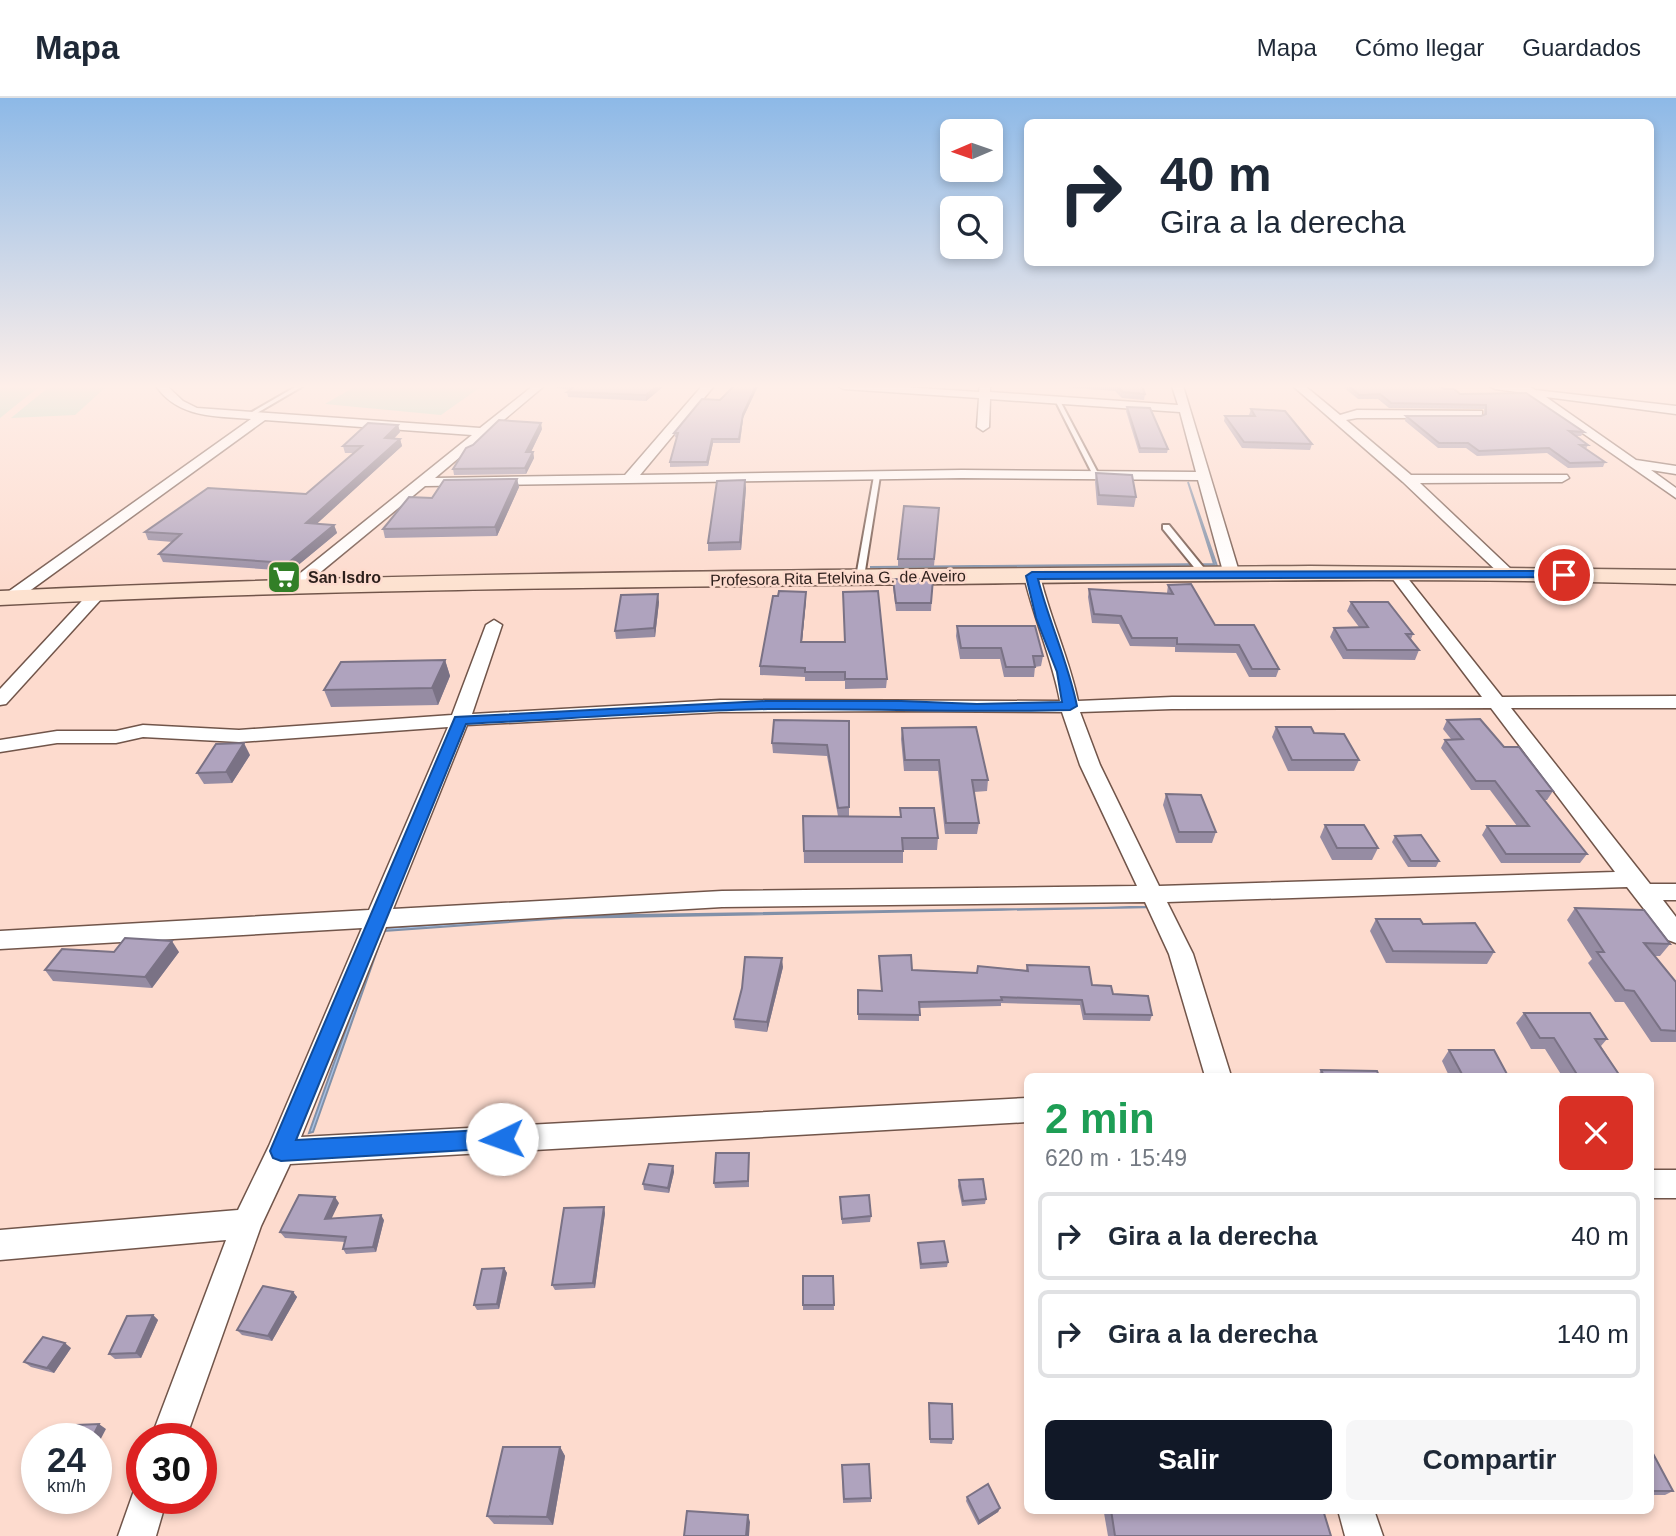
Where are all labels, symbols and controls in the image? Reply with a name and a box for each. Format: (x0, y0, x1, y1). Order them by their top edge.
text: Mapa (35, 29, 119, 66)
text: Mapa (1257, 34, 1317, 61)
text: Cómo llegar (1355, 34, 1484, 61)
text: Guardados (1522, 34, 1641, 61)
north arrow (940, 119, 1003, 182)
map controls (940, 119, 1003, 259)
icon: right (1045, 147, 1136, 238)
text: 40 m (1160, 147, 1272, 201)
button: search (940, 196, 1003, 259)
text: Gira a la derecha (1160, 204, 1405, 240)
pin (1534, 545, 1594, 605)
icon: arrive (1545, 556, 1583, 594)
supermarket icon: San Isdro (265, 558, 303, 596)
street label: Profesora Rita Etelvina G. de Aveiro (710, 567, 966, 589)
place label: San Isdro (308, 569, 381, 586)
text: 2 min (1045, 1095, 1155, 1142)
button: close (1559, 1096, 1633, 1170)
position arrow (465, 1102, 539, 1176)
text: 620 m · 15:49 (1045, 1145, 1187, 1171)
icon: right (1049, 1217, 1087, 1255)
text: Gira a la derecha (1108, 1221, 1318, 1251)
text: 40 m (1571, 1221, 1629, 1251)
icon: right (1049, 1315, 1087, 1353)
text: Gira a la derecha (1108, 1319, 1318, 1349)
text: 140 m (1557, 1319, 1629, 1349)
button: Salir (1045, 1420, 1332, 1500)
button: Compartir (1346, 1420, 1633, 1500)
speed limit sign: 30 (126, 1423, 217, 1514)
text: 24 (47, 1440, 86, 1479)
text: km/h (47, 1476, 86, 1496)

